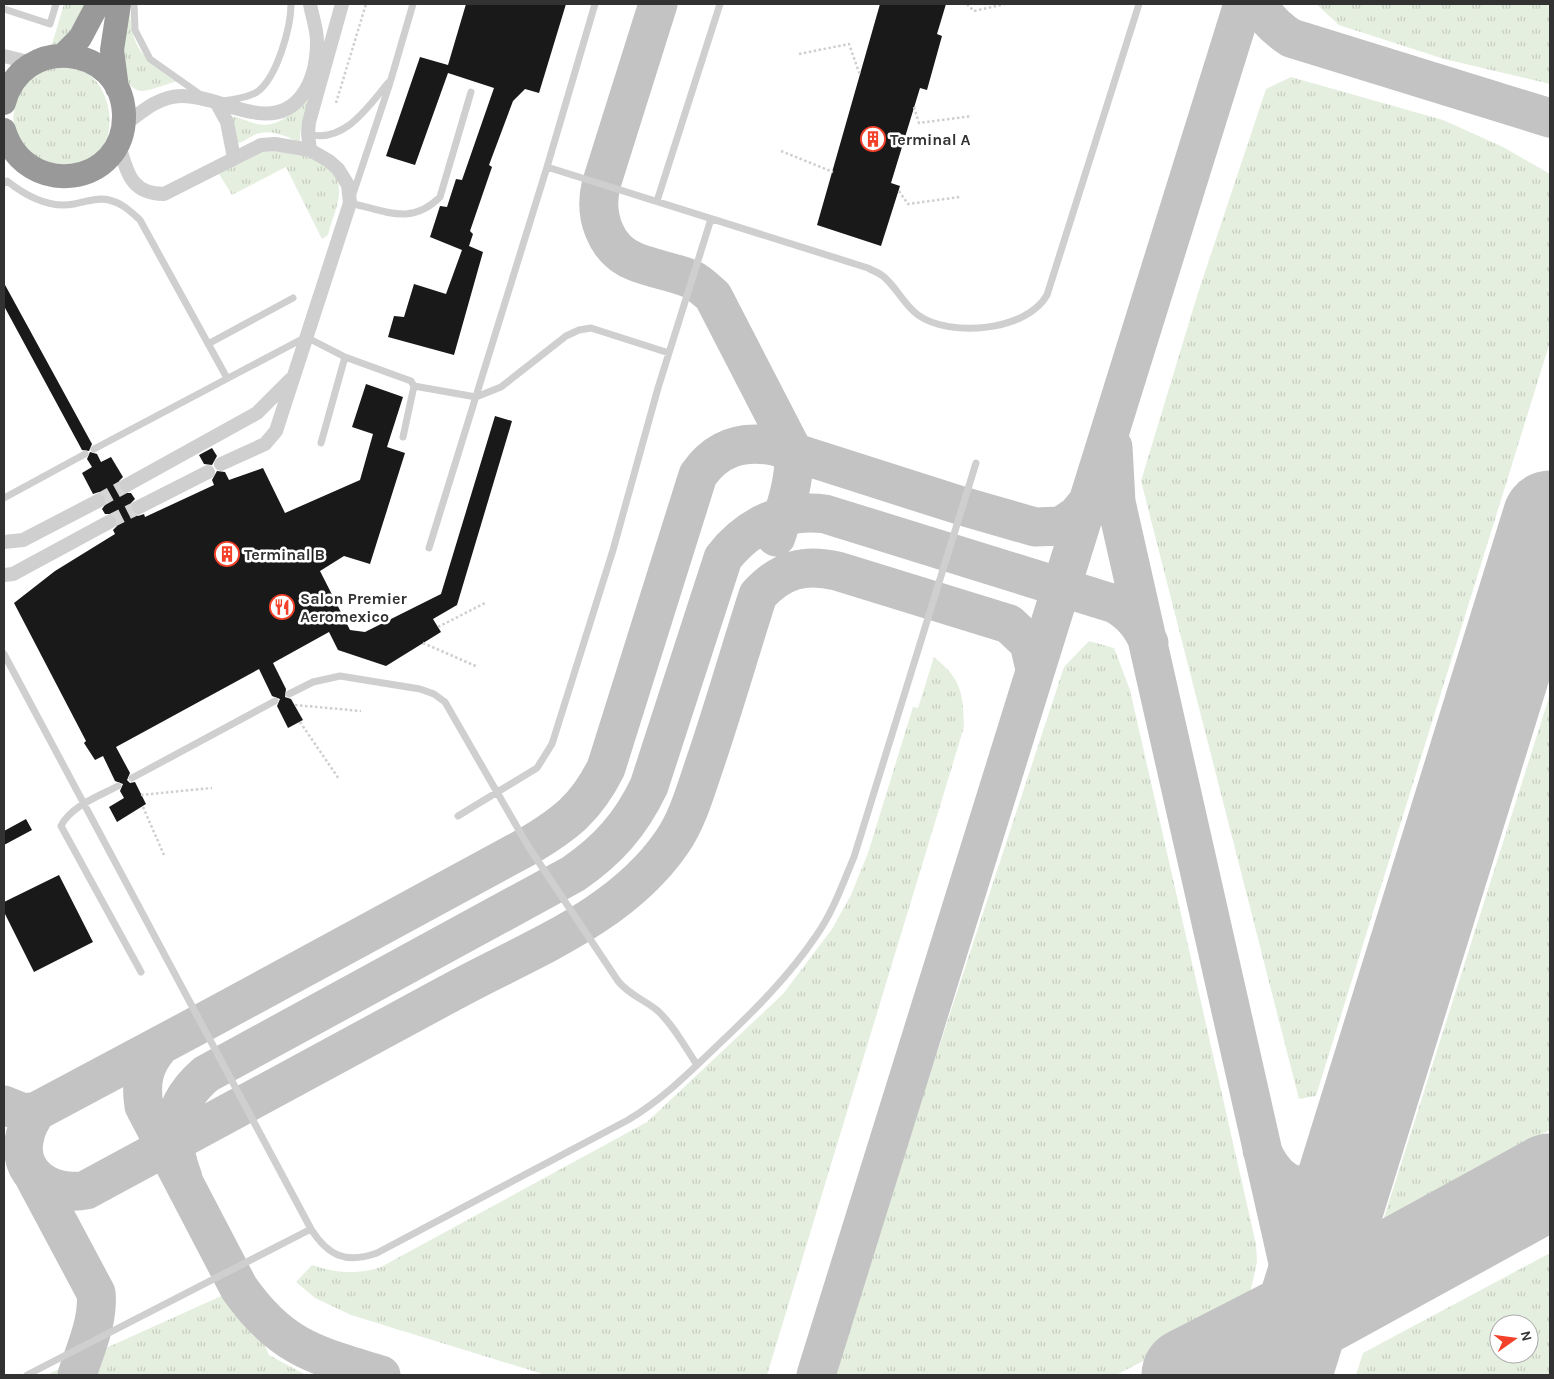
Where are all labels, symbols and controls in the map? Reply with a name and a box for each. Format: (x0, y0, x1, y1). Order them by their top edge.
building icon: Terminal A (860, 126, 886, 152)
place label: Terminal A (890, 130, 971, 149)
building icon: Terminal B (214, 541, 240, 567)
place label: Terminal B (244, 545, 325, 564)
place label: Salon Premier Aeromexico (300, 589, 407, 626)
restaurant icon: Salon Premier Aeromexico (269, 594, 295, 620)
north arrow (1489, 1314, 1539, 1364)
text: N (1517, 1329, 1536, 1343)

